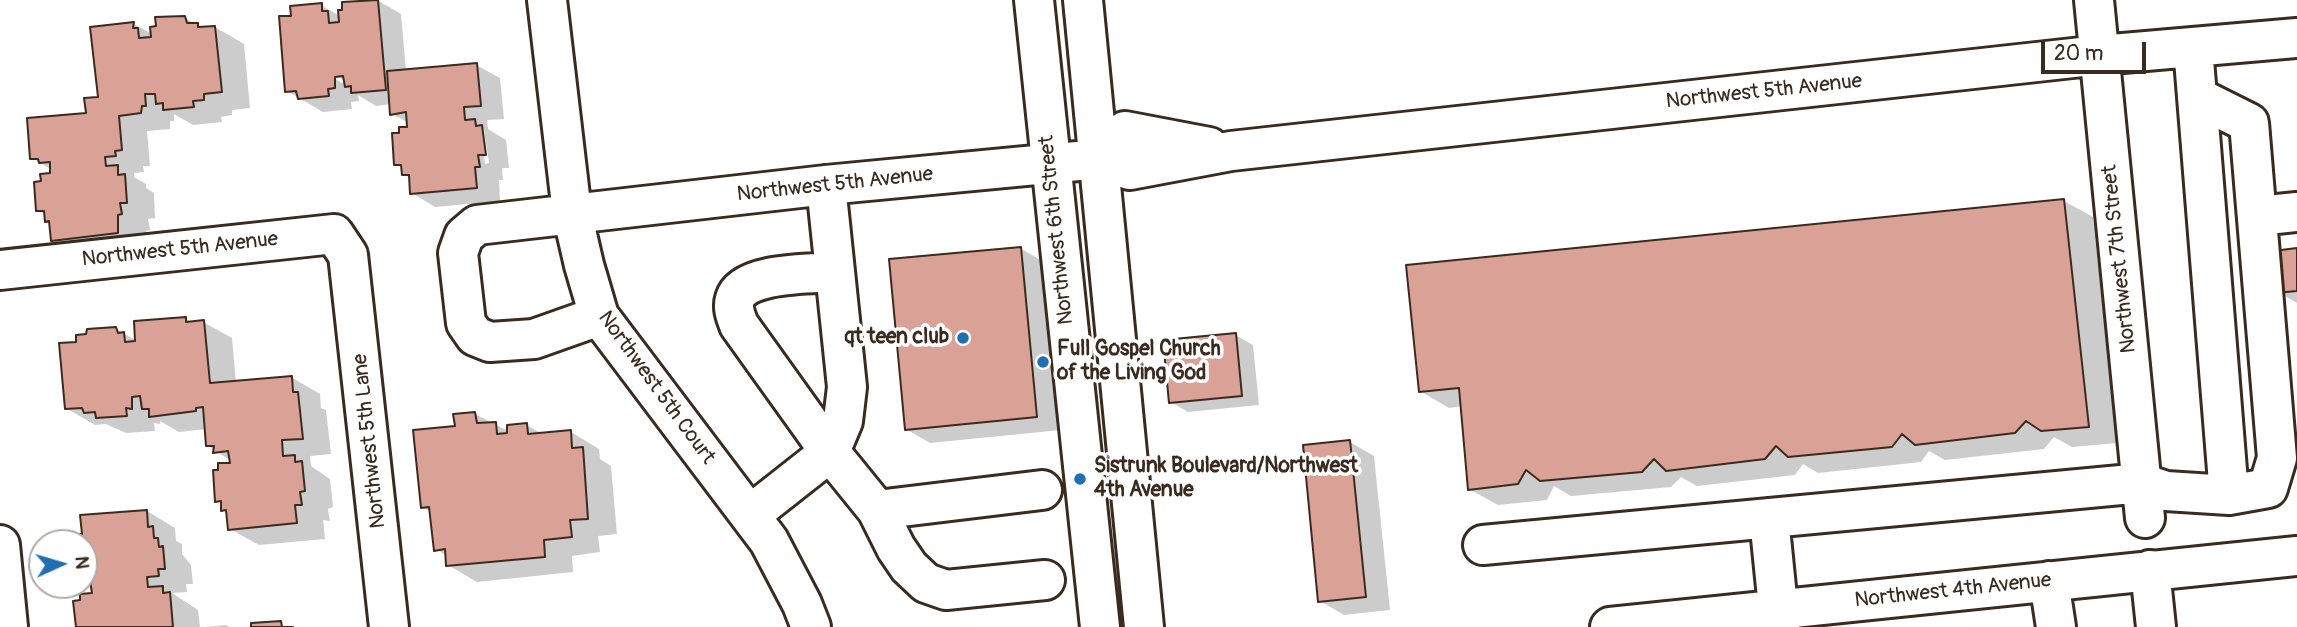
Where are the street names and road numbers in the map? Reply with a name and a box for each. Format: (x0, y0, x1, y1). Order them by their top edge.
street label: Northwest 5th Avenue (1665, 69, 1863, 115)
street label: Northwest 6th Street (1035, 134, 1079, 326)
street label: Northwest 5th Avenue (736, 162, 934, 208)
street label: Northwest 7th Street (2098, 164, 2142, 354)
street label: Northwest 5th Avenue (81, 227, 279, 273)
street label: Northwest 5th Court (592, 306, 720, 470)
street label: Northwest 5th Lane (348, 352, 392, 530)
street label: Northwest 4th Avenue (1853, 568, 2053, 614)

